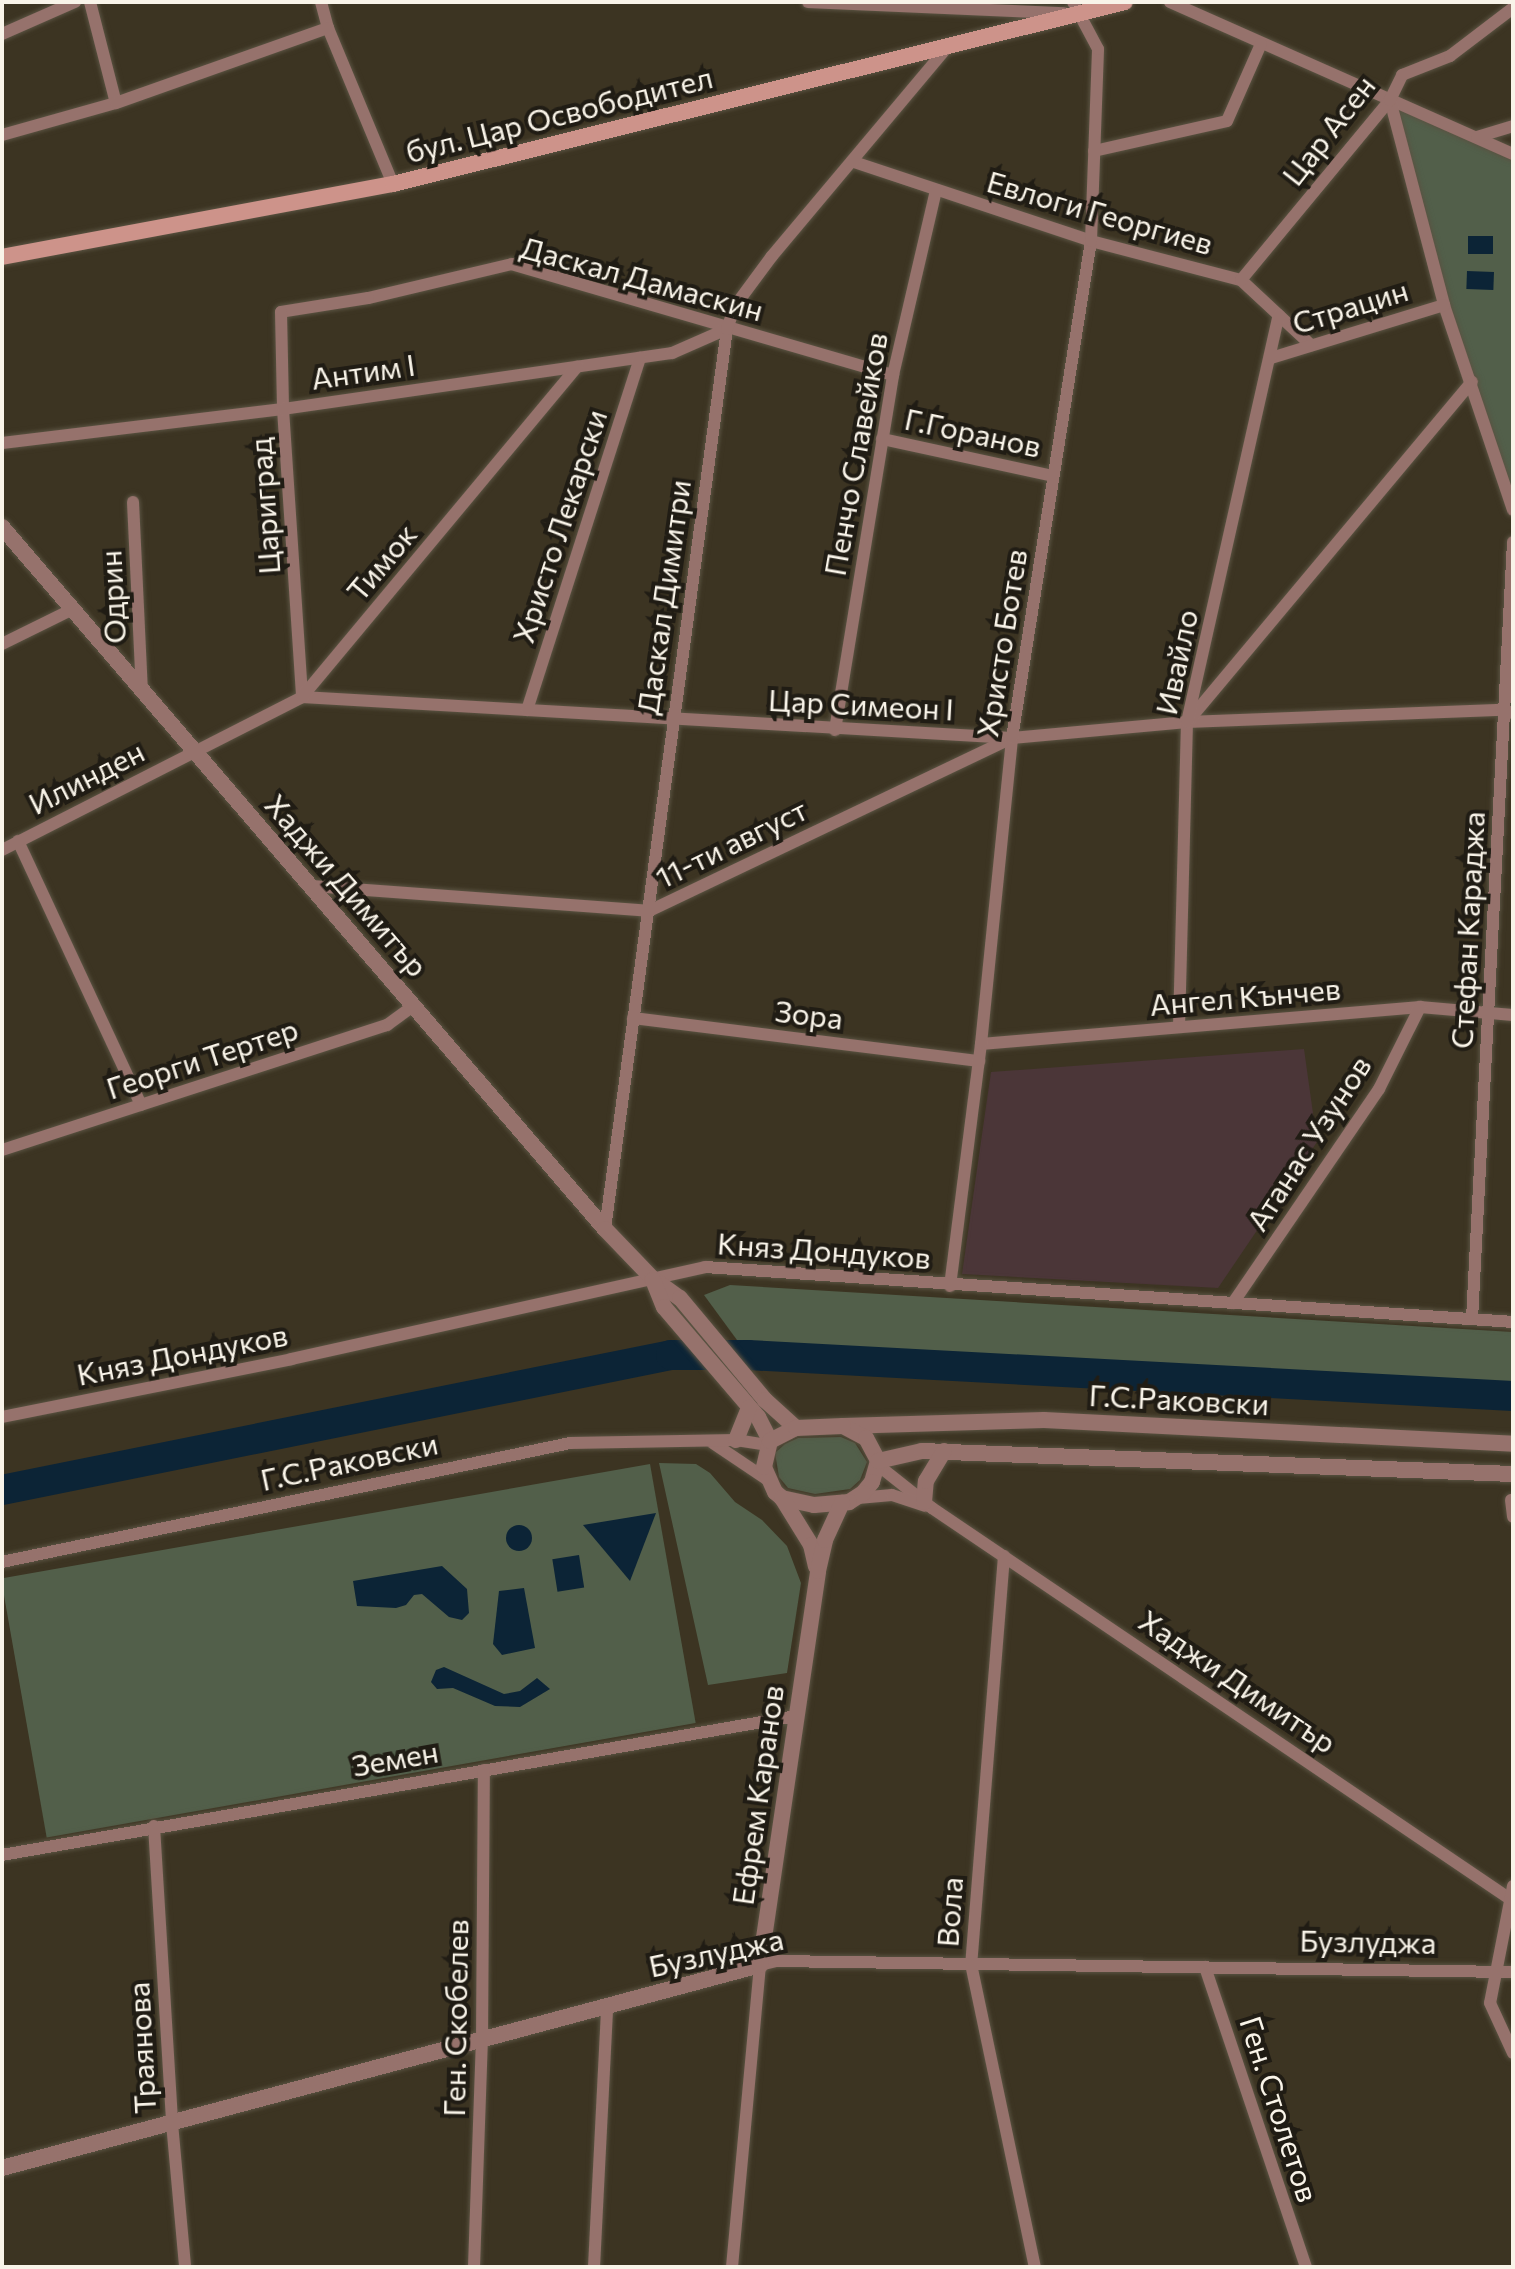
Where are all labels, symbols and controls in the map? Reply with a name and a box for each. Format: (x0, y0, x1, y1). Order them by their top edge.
street label: бул. Цар Освободител (402, 58, 716, 170)
street label: Цар Асен (1274, 68, 1382, 192)
street label: Евлоги Георгиев (983, 163, 1217, 261)
street label: Даскал Дамаскин (517, 228, 767, 328)
street label: Страцин (1288, 271, 1412, 341)
street label: Пенчо Славейков (816, 329, 894, 579)
street label: Антим I (309, 346, 417, 396)
street label: Г.Горанов (902, 400, 1044, 464)
street label: Христо Лекарски (504, 405, 614, 647)
street label: Цариград (241, 436, 287, 576)
street label: Даскал Димитри (629, 477, 697, 717)
street label: Тимок (339, 516, 423, 608)
street label: Христо Ботев (968, 547, 1034, 739)
street label: Одрин (92, 549, 132, 645)
street label: Ивайло (1147, 606, 1205, 718)
street label: Цар Симеон I (767, 681, 955, 727)
street label: Илинден (22, 733, 150, 821)
street label: Хаджи Димитър (258, 786, 436, 984)
street label: 11-ти август (649, 791, 813, 895)
street label: Стефан Караджа (1443, 810, 1491, 1050)
street label: Ангел Кънчев (1148, 970, 1342, 1022)
street label: Зора (773, 992, 845, 1036)
street label: Георги Тертер (102, 1010, 302, 1106)
street label: Атанас Узунов (1238, 1049, 1378, 1237)
street label: Княз Дондуков (716, 1225, 932, 1275)
street label: Княз Дондуков (74, 1316, 290, 1392)
street label: Г.С.Раковски (1088, 1376, 1270, 1422)
street label: Г.С.Раковски (257, 1425, 441, 1497)
street label: Хаджи Димитър (1133, 1602, 1343, 1760)
street label: Ефрем Каранов (724, 1683, 790, 1907)
street label: Земен (349, 1733, 441, 1783)
street label: Вола (929, 1876, 969, 1948)
street label: Ген. Скобелев (435, 1919, 475, 2117)
street label: Бузлуджа (645, 1920, 787, 1984)
street label: Бузлуджа (1299, 1922, 1437, 1960)
street label: Траянова (120, 1981, 162, 2115)
street label: Ген. Столетов (1233, 2012, 1327, 2206)

